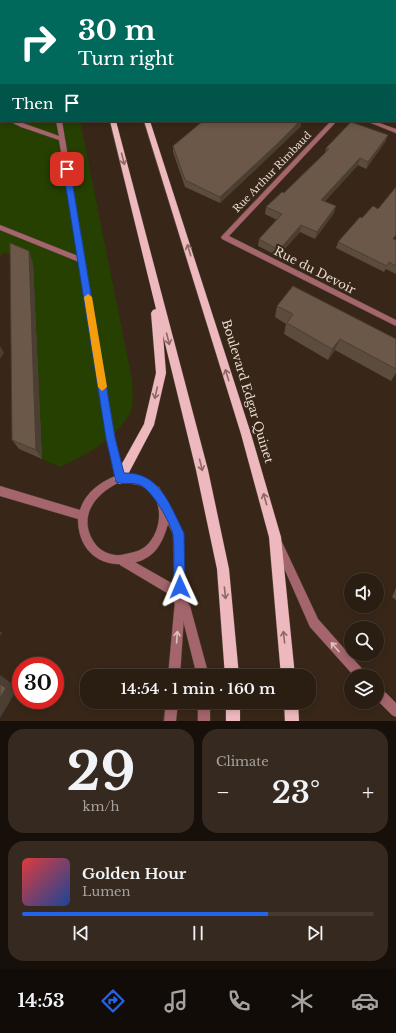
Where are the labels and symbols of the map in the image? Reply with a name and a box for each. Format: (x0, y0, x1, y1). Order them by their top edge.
street label: Rue Arthur Rimbaud (230, 129, 314, 215)
pin (50, 152, 84, 186)
one-way arrow (119, 152, 127, 165)
street label: Rue du Devoir (272, 243, 358, 297)
one-way arrow (185, 244, 192, 257)
street label: Boulevard Edgar Quinet (219, 317, 277, 465)
one-way arrow (165, 332, 172, 345)
one-way arrow (223, 368, 230, 381)
one-way arrow (152, 386, 160, 399)
one-way arrow (198, 458, 205, 471)
one-way arrow (261, 493, 268, 506)
position arrow (159, 566, 201, 608)
one-way arrow (221, 586, 229, 599)
one-way arrow (173, 631, 180, 644)
one-way arrow (280, 631, 288, 644)
one-way arrow (330, 642, 339, 653)
speed limit sign: 30 (12, 657, 64, 709)

